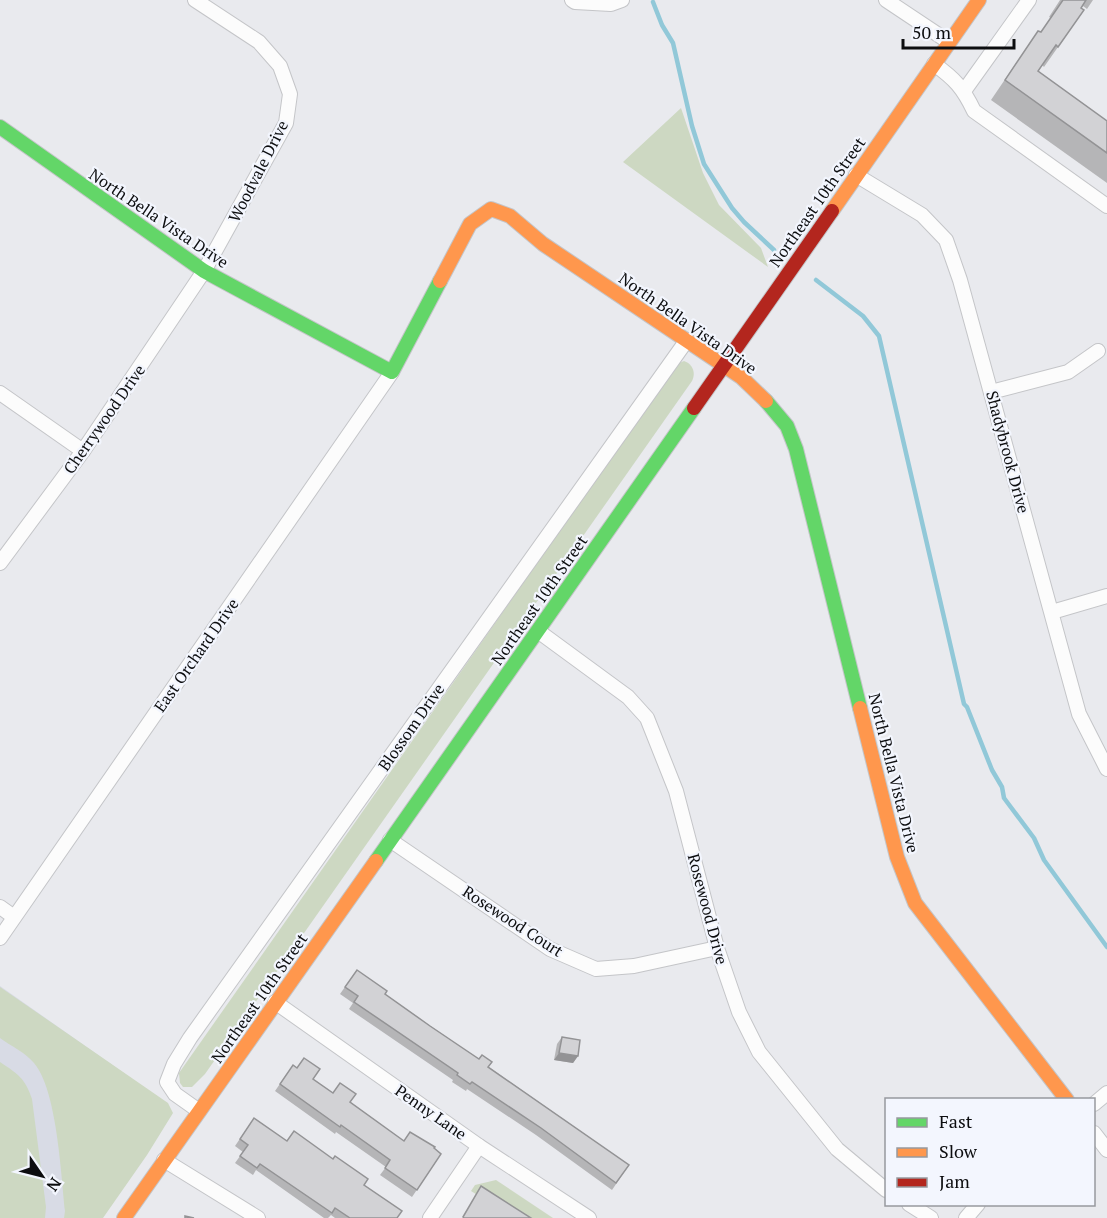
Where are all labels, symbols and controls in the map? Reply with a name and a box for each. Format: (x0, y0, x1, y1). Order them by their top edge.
scale bar (903, 12, 1014, 50)
text: 50 m (912, 20, 952, 44)
street label: Woodvale Drive (223, 116, 293, 226)
street label: Northeast 10th Street (764, 133, 870, 271)
street label: North Bella Vista Drive (85, 163, 233, 273)
street label: North Bella Vista Drive (615, 267, 761, 379)
street label: Cherrywood Drive (58, 360, 150, 478)
street label: Shadybrook Drive (981, 388, 1035, 516)
street label: Northeast 10th Street (486, 531, 592, 669)
street label: East Orchard Drive (149, 594, 243, 716)
street label: Blossom Drive (373, 679, 449, 775)
street label: North Bella Vista Drive (864, 691, 924, 855)
street label: Rosewood Drive (683, 851, 733, 967)
street label: Rosewood Court (459, 880, 568, 962)
street label: Northeast 10th Street (206, 929, 312, 1067)
street label: Penny Lane (391, 1079, 471, 1145)
legend (885, 1098, 1095, 1206)
text: Fast (939, 1109, 973, 1133)
text: Slow (939, 1139, 978, 1163)
north arrow (12, 1146, 72, 1206)
text: Jam (939, 1169, 970, 1193)
text: N (42, 1173, 67, 1196)

